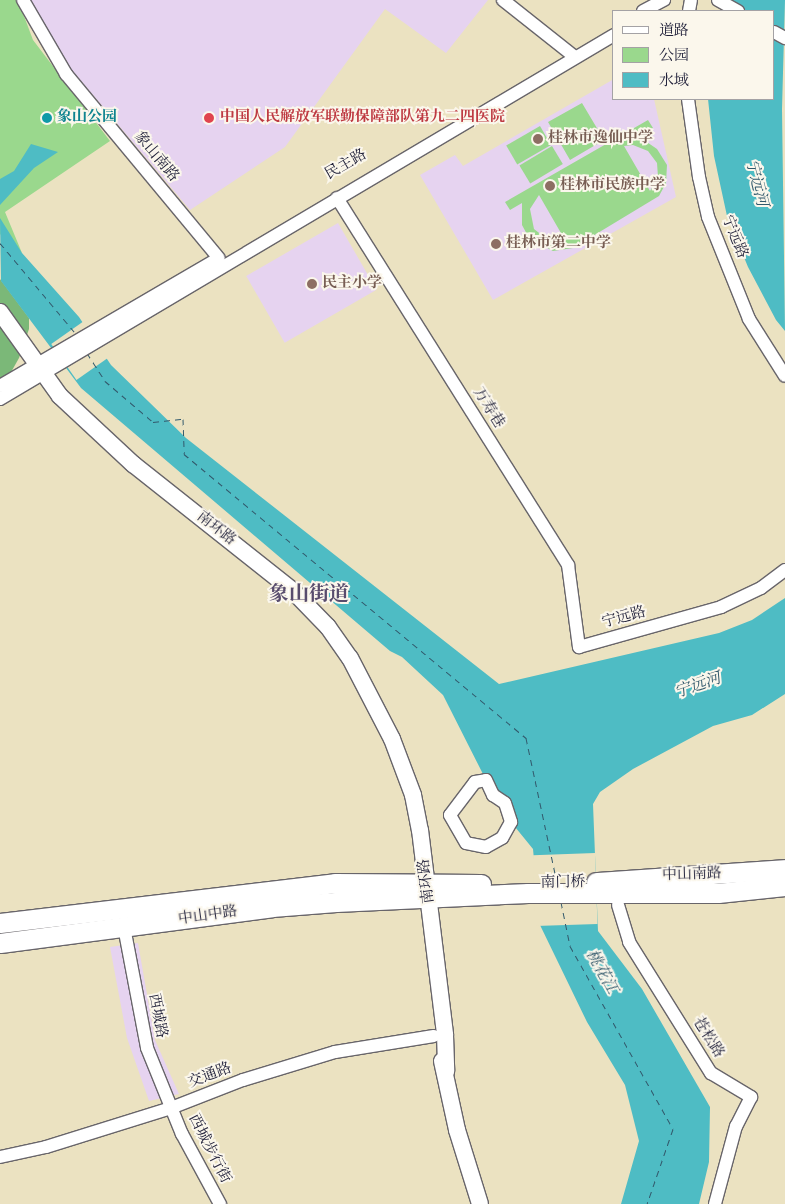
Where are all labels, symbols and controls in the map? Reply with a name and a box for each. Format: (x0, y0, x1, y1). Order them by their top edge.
legend (612, 10, 775, 100)
text: 道路 (659, 21, 689, 42)
text: 公园 (659, 46, 689, 67)
text: 水域 (659, 71, 689, 92)
place label: 象山公园 (57, 109, 117, 127)
place label: 中国人民解放军联勤保障部队第九二四医院 (220, 109, 505, 127)
marker: 中国人民解放军联勤保障部队第九二四医院 (202, 111, 216, 125)
marker: 象山公园 (41, 112, 53, 124)
street label: 象山南路 (130, 128, 182, 186)
place label: 桂林市逸仙中学 (548, 130, 653, 148)
marker: 桂林市逸仙中学 (532, 133, 544, 145)
street label: 民主路 (322, 146, 370, 184)
water label: 宁远河 (741, 157, 771, 209)
place label: 桂林市民族中学 (560, 177, 665, 195)
marker: 桂林市民族中学 (544, 180, 556, 192)
street label: 宁远路 (717, 213, 751, 261)
place label: 桂林市第二中学 (506, 235, 611, 253)
marker: 桂林市第二中学 (490, 238, 502, 250)
place label: 民主小学 (322, 275, 382, 293)
marker: 民主小学 (306, 278, 318, 290)
street label: 万寿巷 (468, 384, 508, 432)
street label: 南环路 (193, 508, 239, 550)
district label: 象山街道 (269, 583, 349, 607)
street label: 宁远路 (600, 603, 648, 633)
water label: 宁远河 (672, 669, 724, 703)
street label: 南环路 (415, 858, 439, 904)
street label: 中山南路 (662, 865, 722, 885)
street label: 南门桥 (540, 874, 586, 892)
street label: 中山中路 (177, 903, 239, 929)
water label: 桃花江 (581, 946, 621, 998)
street label: 西城路 (144, 992, 170, 1040)
street label: 苍松路 (688, 1014, 728, 1062)
street label: 交通路 (186, 1060, 234, 1092)
street label: 西城步行街 (184, 1112, 234, 1186)

